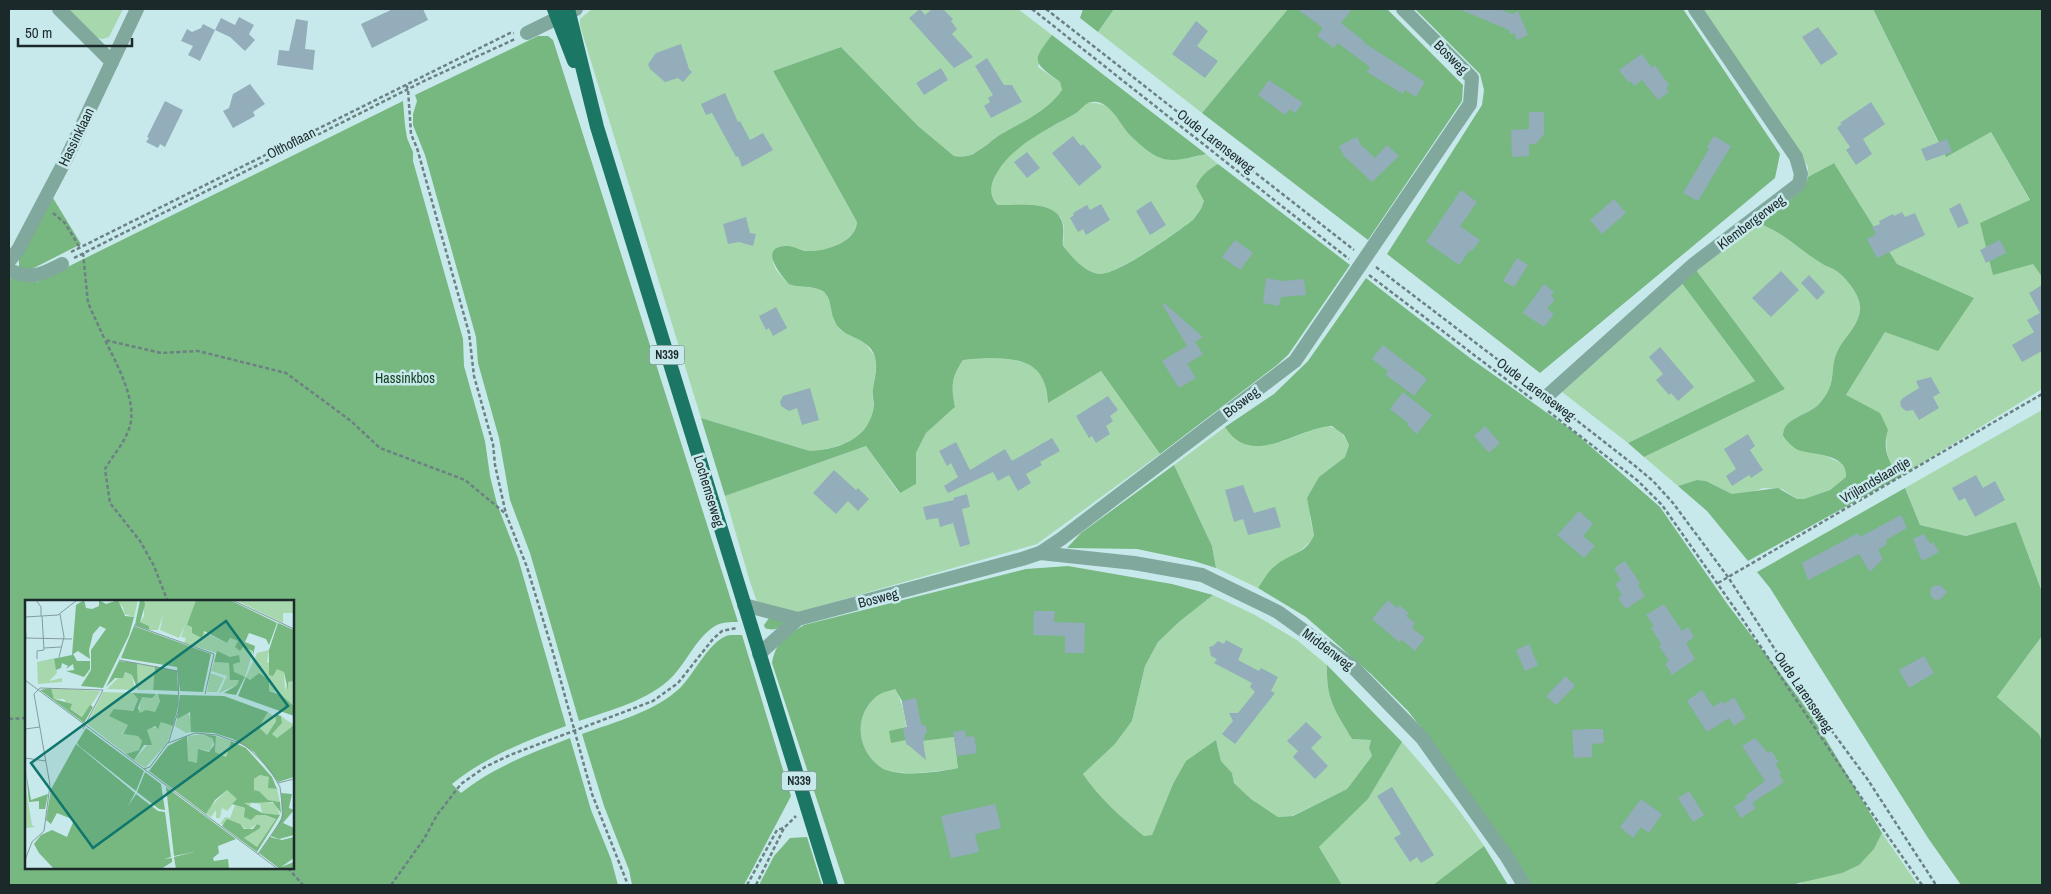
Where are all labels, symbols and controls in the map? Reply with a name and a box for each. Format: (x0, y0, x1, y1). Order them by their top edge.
scale bar (18, 15, 131, 47)
text: 50 m (25, 22, 52, 43)
street label: Bosweg (1430, 36, 1472, 78)
street label: Hassinklaan (54, 105, 98, 169)
street label: Oude Larenseweg (1173, 105, 1259, 177)
street label: Olthoflaan (264, 123, 318, 163)
street label: Klembergerweg (1713, 190, 1789, 253)
road number: N339 (650, 346, 684, 364)
street label: Oude Larenseweg (1493, 354, 1579, 425)
park label: Hassinkbos (375, 369, 435, 387)
street label: Bosweg (1219, 382, 1263, 421)
street label: Lochemseweg (690, 453, 729, 530)
street label: Vrijlandslaantje (1837, 453, 1913, 507)
street label: Bosweg (856, 584, 901, 612)
inset map (25, 600, 294, 869)
street label: Middenweg (1299, 624, 1358, 674)
street label: Oude Larenseweg (1770, 648, 1838, 736)
road number: N339 (782, 771, 816, 790)

